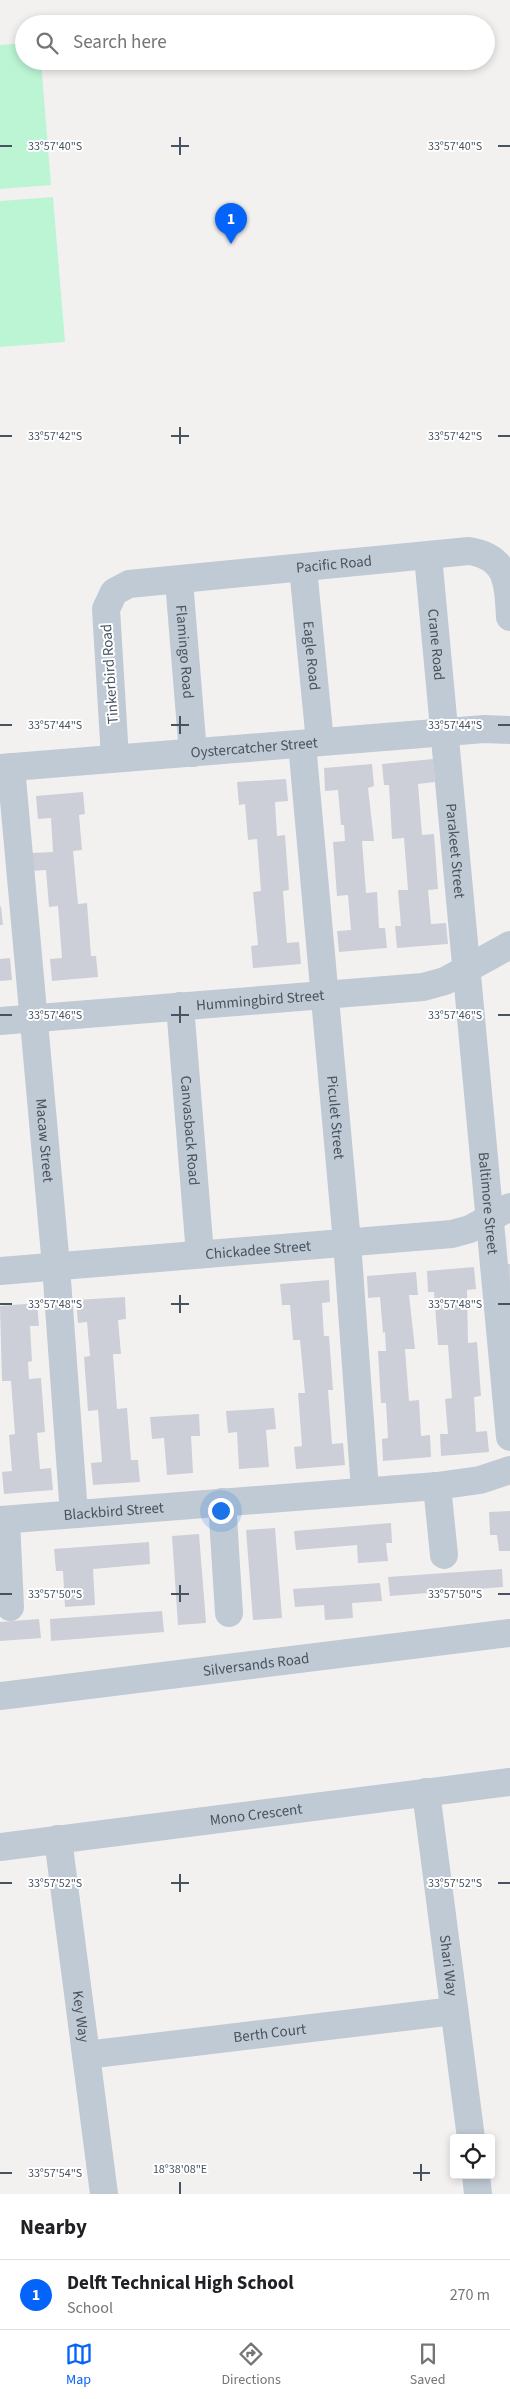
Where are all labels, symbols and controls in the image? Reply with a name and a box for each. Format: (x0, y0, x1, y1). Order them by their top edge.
search box (15, 15, 495, 70)
icon: search (33, 29, 61, 57)
text: Search here (73, 29, 167, 56)
text: 33°57'40"S (28, 138, 82, 155)
text: 33°57'40"S (428, 138, 482, 155)
pin: 1 (215, 203, 247, 244)
text: 33°57'42"S (28, 428, 82, 445)
text: 33°57'42"S (428, 428, 482, 445)
street label: Pacific Road (295, 550, 373, 578)
street label: Flamingo Road (170, 604, 199, 699)
street label: Crane Road (422, 608, 450, 681)
street label: Eagle Road (298, 620, 325, 691)
street label: Tinkerbird Road (96, 623, 124, 725)
text: 33°57'44"S (28, 717, 82, 734)
text: 33°57'44"S (428, 717, 482, 734)
street label: Oystercatcher Street (190, 732, 319, 763)
street label: Parakeet Street (441, 802, 470, 899)
street label: Hummingbird Street (195, 984, 325, 1016)
text: 33°57'46"S (28, 1007, 82, 1024)
text: 33°57'46"S (428, 1007, 482, 1024)
street label: Canvasback Road (175, 1075, 205, 1186)
street label: Piculet Street (322, 1075, 350, 1160)
street label: Macaw Street (30, 1098, 59, 1183)
street label: Baltimore Street (473, 1151, 503, 1255)
street label: Chickadee Street (204, 1235, 312, 1265)
text: 33°57'48"S (28, 1296, 82, 1313)
text: 33°57'48"S (428, 1296, 482, 1313)
street label: Blackbird Street (63, 1497, 165, 1526)
your location (208, 1498, 234, 1524)
text: 33°57'50"S (28, 1586, 82, 1603)
text: 33°57'50"S (428, 1586, 482, 1603)
street label: Silversands Road (202, 1647, 310, 1681)
street label: Mono Crescent (208, 1798, 303, 1831)
text: 33°57'52"S (28, 1875, 82, 1892)
text: 33°57'52"S (428, 1875, 482, 1892)
street label: Shari Way (434, 1934, 463, 1998)
street label: Key Way (67, 1989, 95, 2044)
street label: Berth Court (232, 2018, 307, 2048)
map controls (450, 2134, 495, 2179)
button: locate (450, 2134, 495, 2179)
text: 18°38'08"E (153, 2161, 207, 2178)
text: 33°57'54"S (28, 2165, 82, 2182)
text: Nearby (20, 2212, 87, 2242)
text: Delft Technical High School (67, 2270, 294, 2297)
text: 1 (32, 2284, 40, 2306)
text: 270 m (450, 2284, 490, 2306)
text: School (67, 2297, 113, 2319)
tab: Map (65, 2340, 93, 2390)
tab: Directions (222, 2340, 281, 2390)
tab: Saved (410, 2340, 445, 2390)

